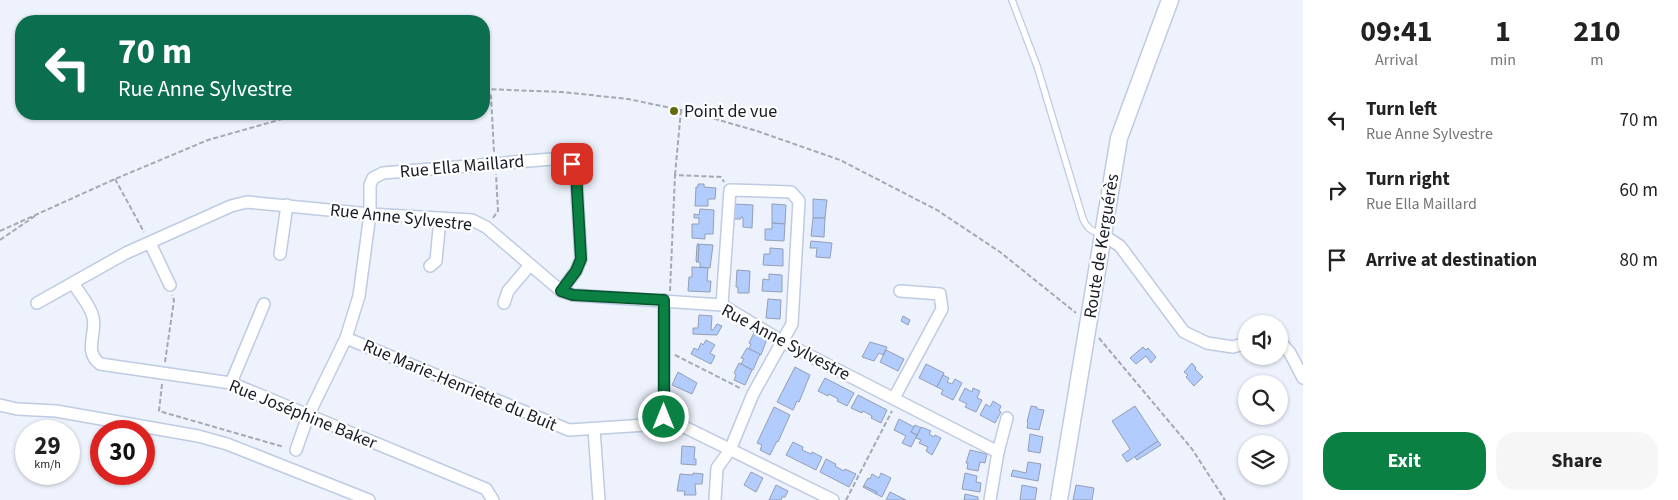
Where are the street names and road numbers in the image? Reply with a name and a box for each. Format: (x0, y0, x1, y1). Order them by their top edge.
street label: Rue Ella Maillard (399, 149, 525, 184)
street label: Route de Kerguérès (1078, 172, 1125, 320)
street label: Rue Anne Sylvestre (329, 198, 473, 237)
street label: Rue Anne Sylvestre (717, 298, 855, 387)
street label: Rue Marie-Henriette du Buit (359, 333, 561, 438)
street label: Rue Joséphine Baker (225, 373, 381, 456)

